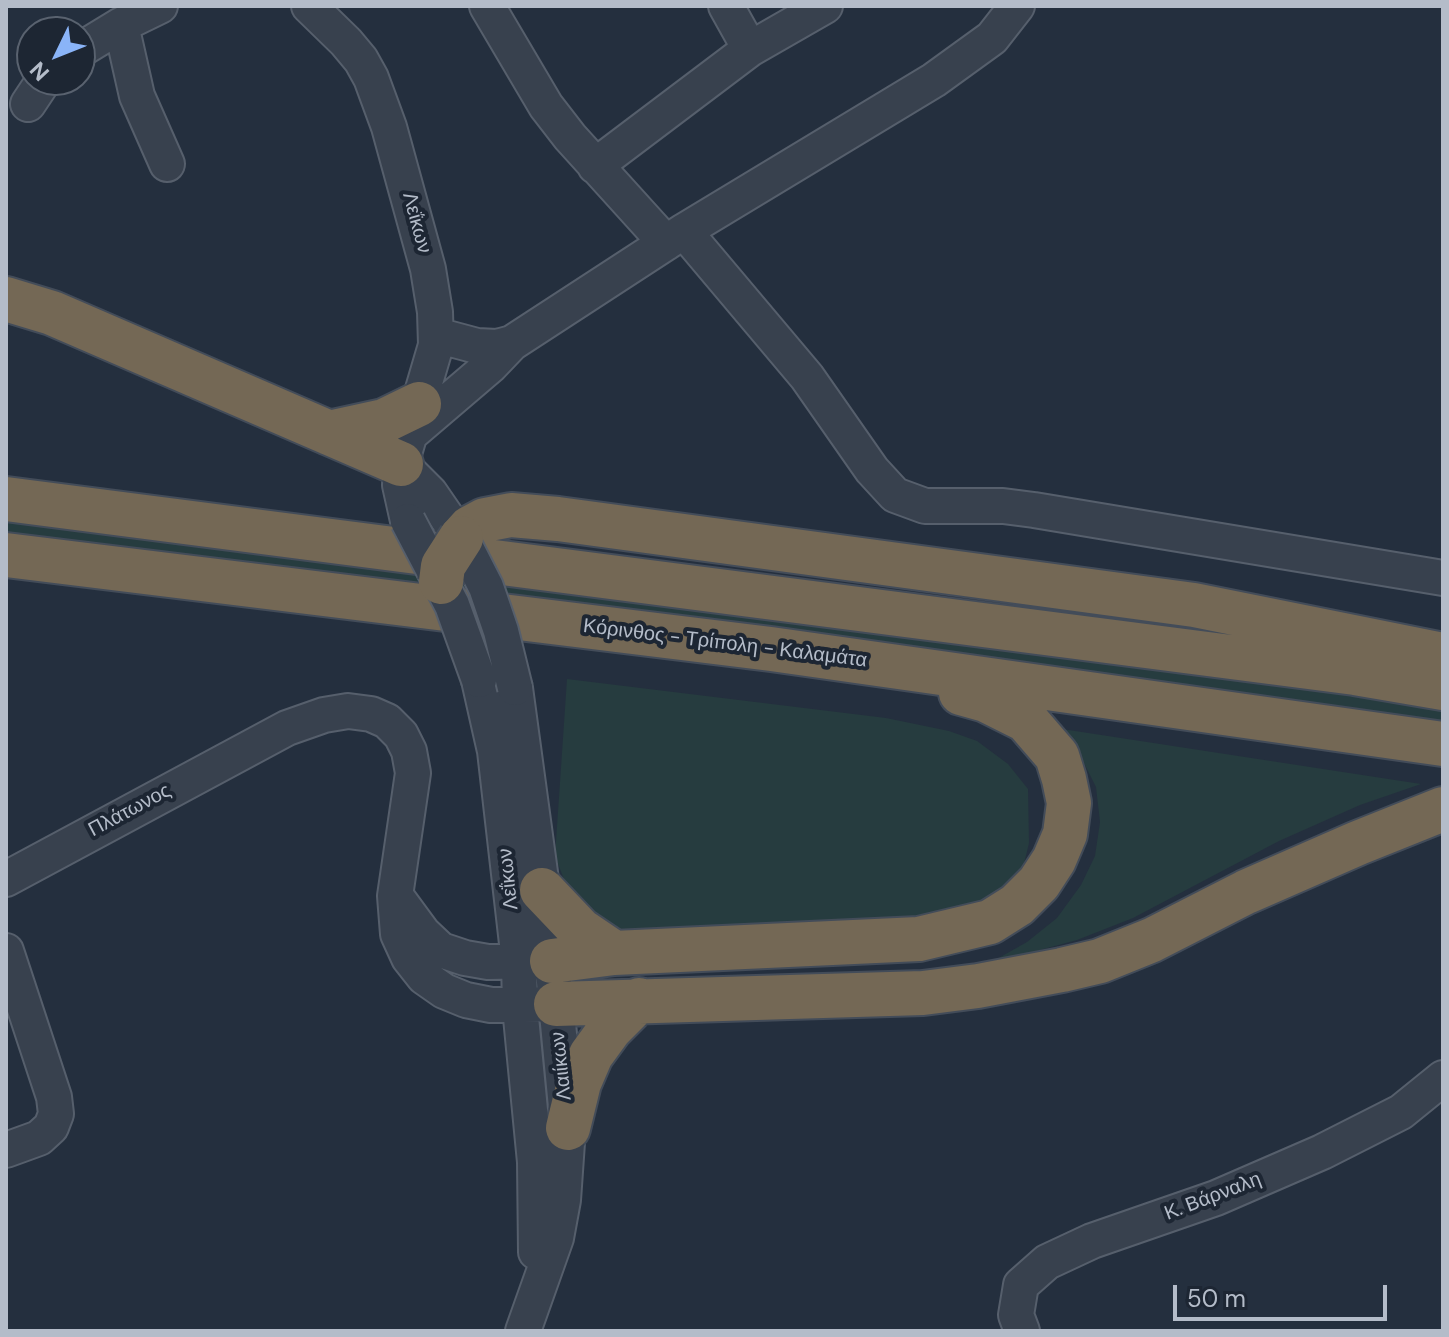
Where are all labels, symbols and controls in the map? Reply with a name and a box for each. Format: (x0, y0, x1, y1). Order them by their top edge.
north arrow (16, 16, 96, 96)
text: N (23, 56, 56, 87)
street label: Λεΐκων (396, 190, 436, 256)
street label: Κόρινθος - Τρίπολη - Καλαμάτα (582, 615, 868, 673)
street label: Πλάτωνος (85, 779, 175, 843)
street label: Λεΐκων (494, 847, 524, 911)
street label: Λαιίκων (546, 1030, 578, 1102)
street label: Κ. Βάρναλη (1161, 1168, 1265, 1226)
scale bar (1177, 1269, 1391, 1319)
text: 50 m (1187, 1283, 1246, 1314)

